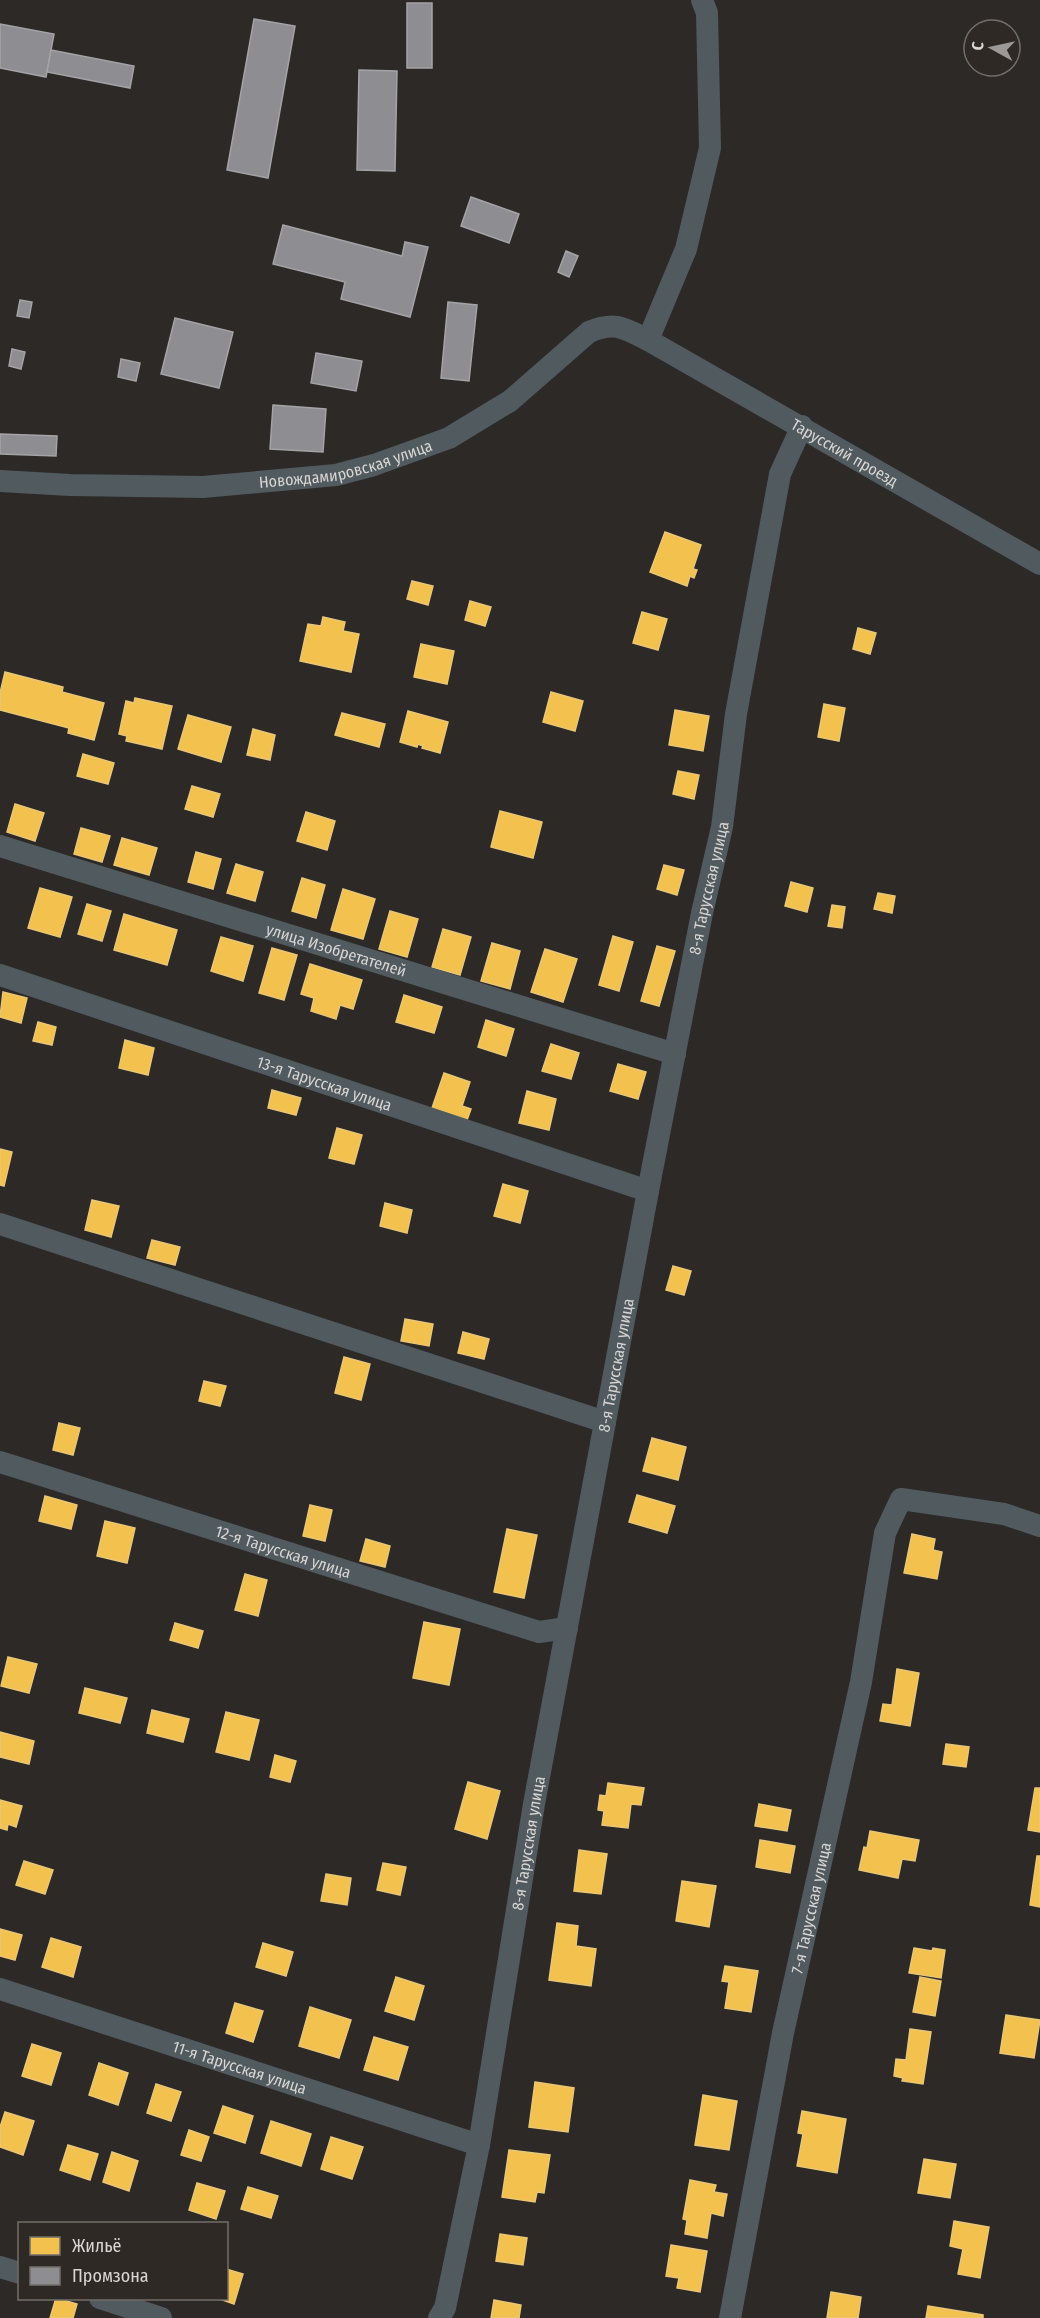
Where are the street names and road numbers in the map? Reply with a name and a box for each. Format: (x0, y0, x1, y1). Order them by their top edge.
street label: Тарусский проезд (788, 415, 901, 491)
street label: Новождамировская улица (258, 436, 435, 492)
street label: 8-я Тарусская улица (685, 820, 733, 956)
street label: улица Изобретателей (264, 920, 409, 981)
street label: 13-я Тарусская улица (254, 1052, 394, 1115)
street label: 8-я Тарусская улица (594, 1297, 638, 1434)
street label: 12-я Тарусская улица (213, 1522, 353, 1582)
street label: 8-я Тарусская улица (508, 1774, 549, 1912)
street label: 7-я Тарусская улица (787, 1840, 835, 1976)
street label: 11-я Тарусская улица (170, 2037, 309, 2098)

